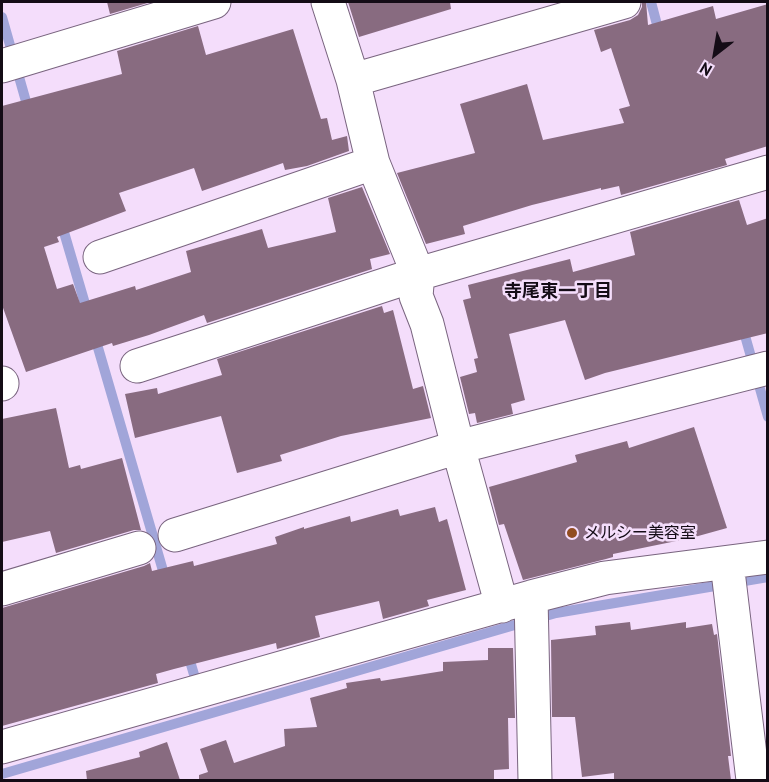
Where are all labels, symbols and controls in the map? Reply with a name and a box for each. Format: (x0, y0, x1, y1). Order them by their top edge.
north arrow (685, 24, 745, 84)
text: N (696, 58, 715, 81)
district label: 寺尾東一丁目 (504, 281, 612, 303)
place label: メルシー美容室 (584, 523, 696, 543)
marker: メルシー美容室 (565, 526, 579, 540)

